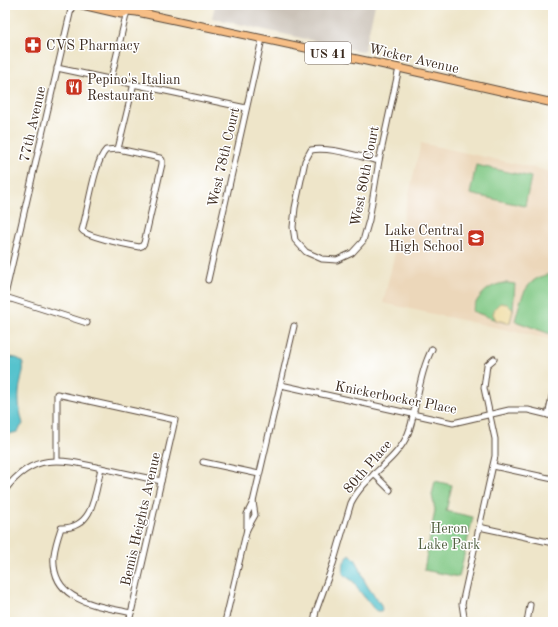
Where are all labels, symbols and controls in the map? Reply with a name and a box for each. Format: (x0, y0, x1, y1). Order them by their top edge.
pharmacy icon: CVS Pharmacy (23, 35, 43, 55)
place label: CVS Pharmacy (46, 39, 141, 53)
road number: US 41 (305, 42, 351, 64)
street label: Wicker Avenue (367, 42, 460, 76)
place label: Pepino's Italian Restaurant (87, 73, 181, 103)
restaurant icon: Pepino's Italian Restaurant (64, 77, 84, 97)
street label: 77th Avenue (17, 85, 48, 163)
street label: West 78th Court (206, 106, 242, 209)
street label: West 80th Court (348, 125, 382, 228)
place label: Lake Central High School (384, 224, 463, 254)
school or university icon: Lake Central High School (466, 228, 486, 248)
street label: Knickerbocker Place (334, 379, 458, 417)
street label: 80th Place (341, 437, 395, 496)
street label: Bemis Heights Avenue (119, 451, 163, 587)
park label: Heron Lake Park (418, 522, 480, 552)

